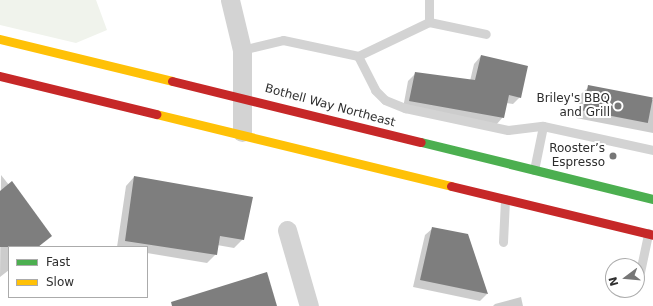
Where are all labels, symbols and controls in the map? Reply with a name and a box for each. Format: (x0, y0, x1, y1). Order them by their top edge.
street label: Bothell Way Northeast (263, 82, 397, 130)
place label: Briley's BBQ and Grill (536, 92, 610, 120)
marker: Briley's BBQ and Grill (613, 101, 623, 111)
place label: Rooster’s Espresso (549, 142, 605, 170)
marker: Rooster’s Espresso (608, 151, 618, 161)
legend (8, 246, 148, 298)
text: Fast (46, 255, 70, 269)
north arrow (605, 258, 645, 298)
text: Slow (46, 275, 74, 289)
text: N (606, 275, 621, 287)

